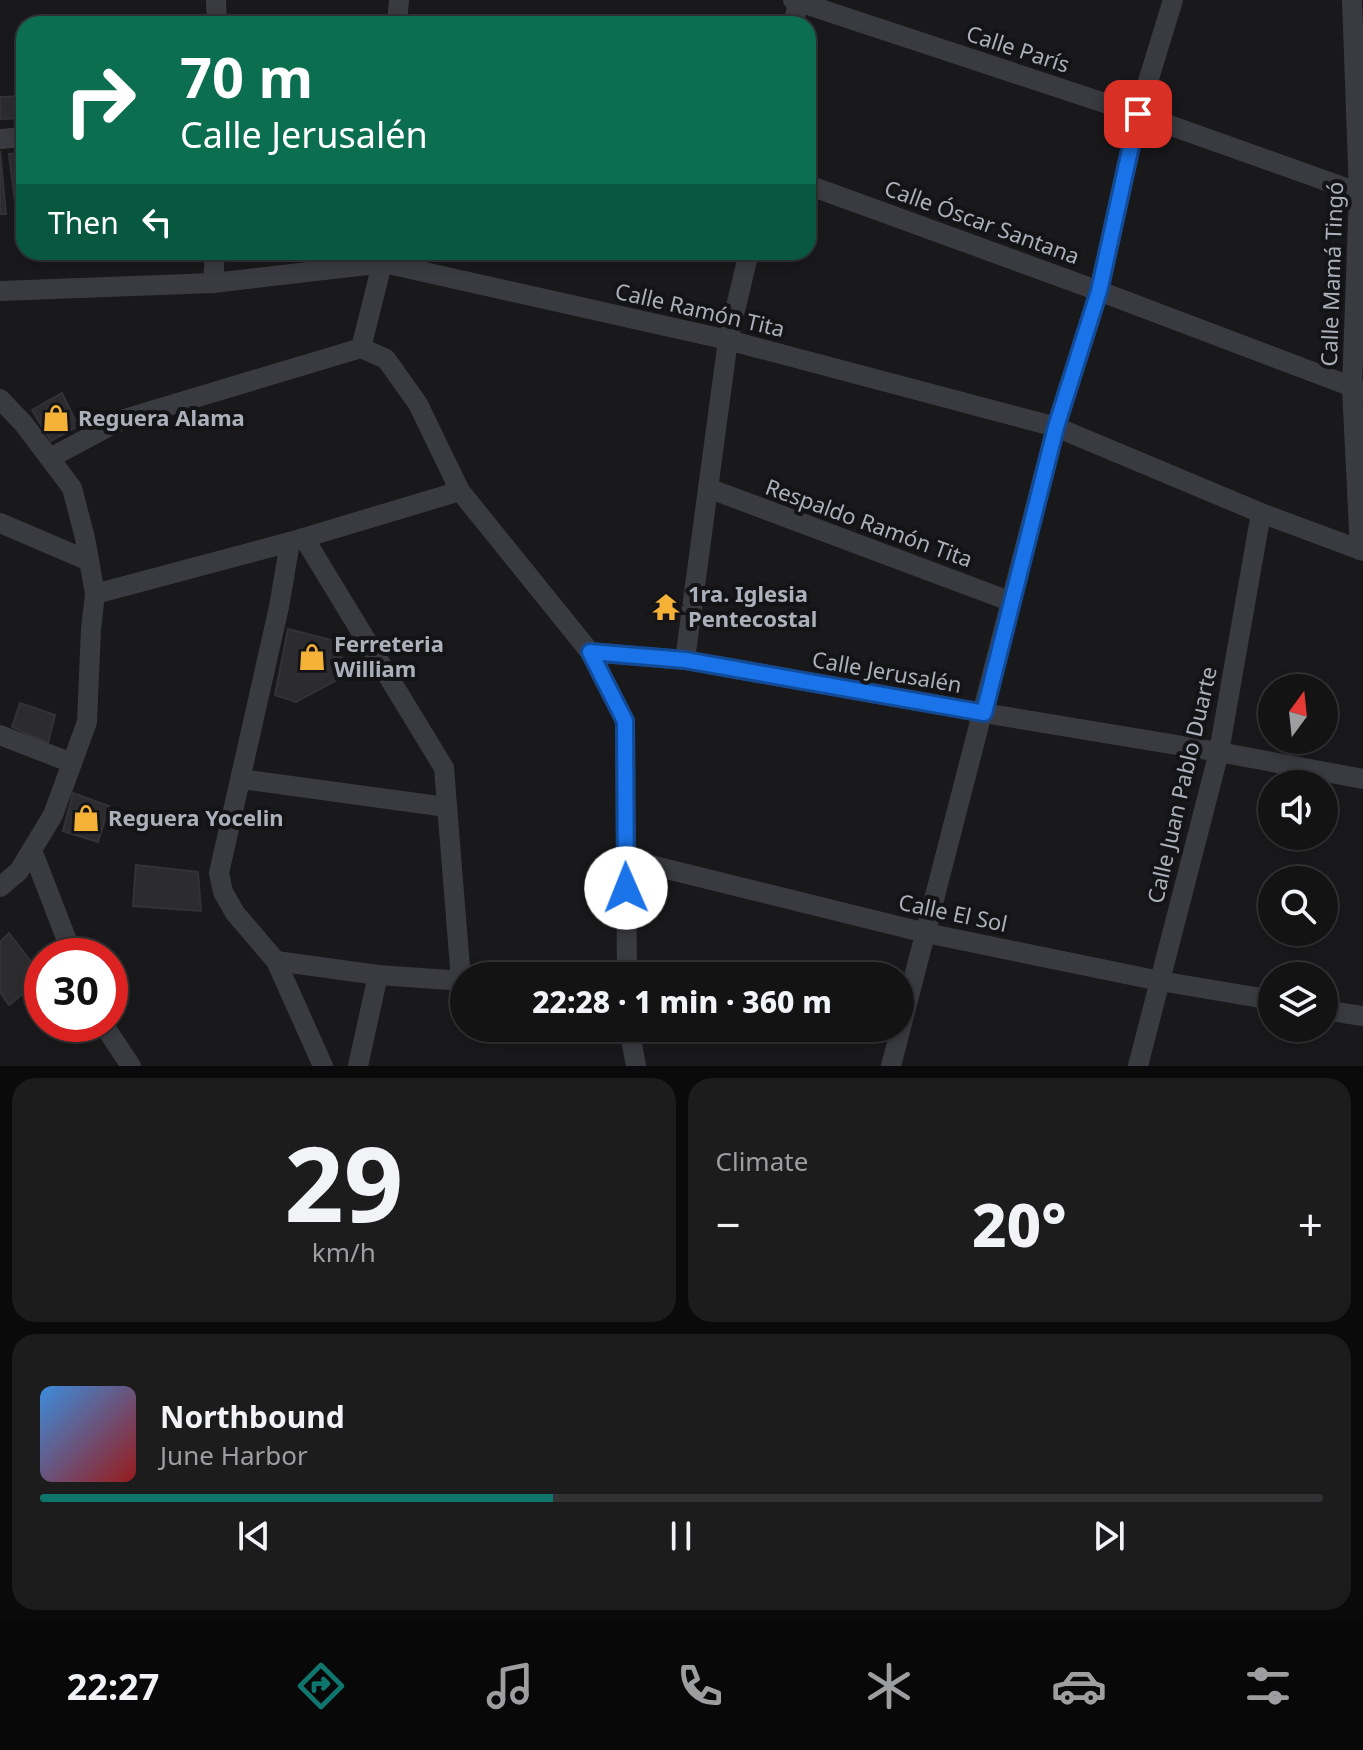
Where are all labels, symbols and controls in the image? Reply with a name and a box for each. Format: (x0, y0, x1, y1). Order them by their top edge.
street label: Calle París (963, 17, 1074, 79)
text: 70 m (180, 38, 313, 114)
icon: right (48, 48, 152, 152)
pin (1104, 80, 1172, 148)
icon: arrive (1116, 92, 1160, 136)
text: Calle Jerusalén (180, 110, 428, 159)
street label: Calle Óscar Santana (881, 172, 1084, 270)
street label: Calle Mamá Tingó (1313, 181, 1349, 367)
icon: left (135, 200, 179, 244)
text: Then (48, 202, 119, 243)
street label: Calle Ramón Tita (612, 275, 788, 343)
place label: Reguera Alama (78, 402, 245, 432)
shop icon: Reguera Alama (41, 403, 71, 433)
street label: Respaldo Ramón Tita (762, 471, 977, 573)
place label: 1ra. Iglesia Pentecostal (688, 578, 817, 633)
temple icon: 1ra. Iglesia Pentecostal (651, 592, 681, 622)
place label: Ferreteria William (334, 628, 444, 683)
shop icon: Ferreteria William (297, 642, 327, 672)
street label: Calle Jerusalén (810, 643, 964, 699)
street label: Calle Juan Pablo Duarte (1139, 663, 1223, 906)
north arrow (1258, 674, 1338, 754)
map controls (1258, 674, 1338, 1042)
button: sound (1258, 770, 1338, 850)
place label: Reguera Yocelin (108, 802, 284, 832)
shop icon: Reguera Yocelin (71, 803, 101, 833)
position arrow (584, 846, 668, 930)
button: search (1258, 866, 1338, 946)
street label: Calle El Sol (896, 886, 1010, 938)
speed limit sign: 30 (24, 938, 128, 1042)
button: layers (1258, 962, 1338, 1042)
text: 22:28 · 1 min · 360 m (532, 981, 832, 1022)
text: 29 (284, 1111, 403, 1252)
text: Climate (716, 1143, 808, 1179)
text: 20° (972, 1183, 1067, 1265)
text: − (716, 1194, 741, 1254)
text: + (1298, 1194, 1323, 1254)
text: km/h (312, 1234, 376, 1270)
text: Northbound (160, 1396, 345, 1437)
text: June Harbor (160, 1437, 308, 1473)
icon: previous (232, 1514, 276, 1558)
icon: pause (659, 1514, 703, 1558)
icon: next (1087, 1514, 1131, 1558)
icon: directions (293, 1658, 349, 1714)
icon: music (482, 1658, 538, 1714)
icon: phone (672, 1658, 728, 1714)
icon: climate (861, 1658, 917, 1714)
icon: car (1051, 1658, 1107, 1714)
icon: filters (1240, 1658, 1296, 1714)
text: 22:27 (67, 1662, 159, 1711)

